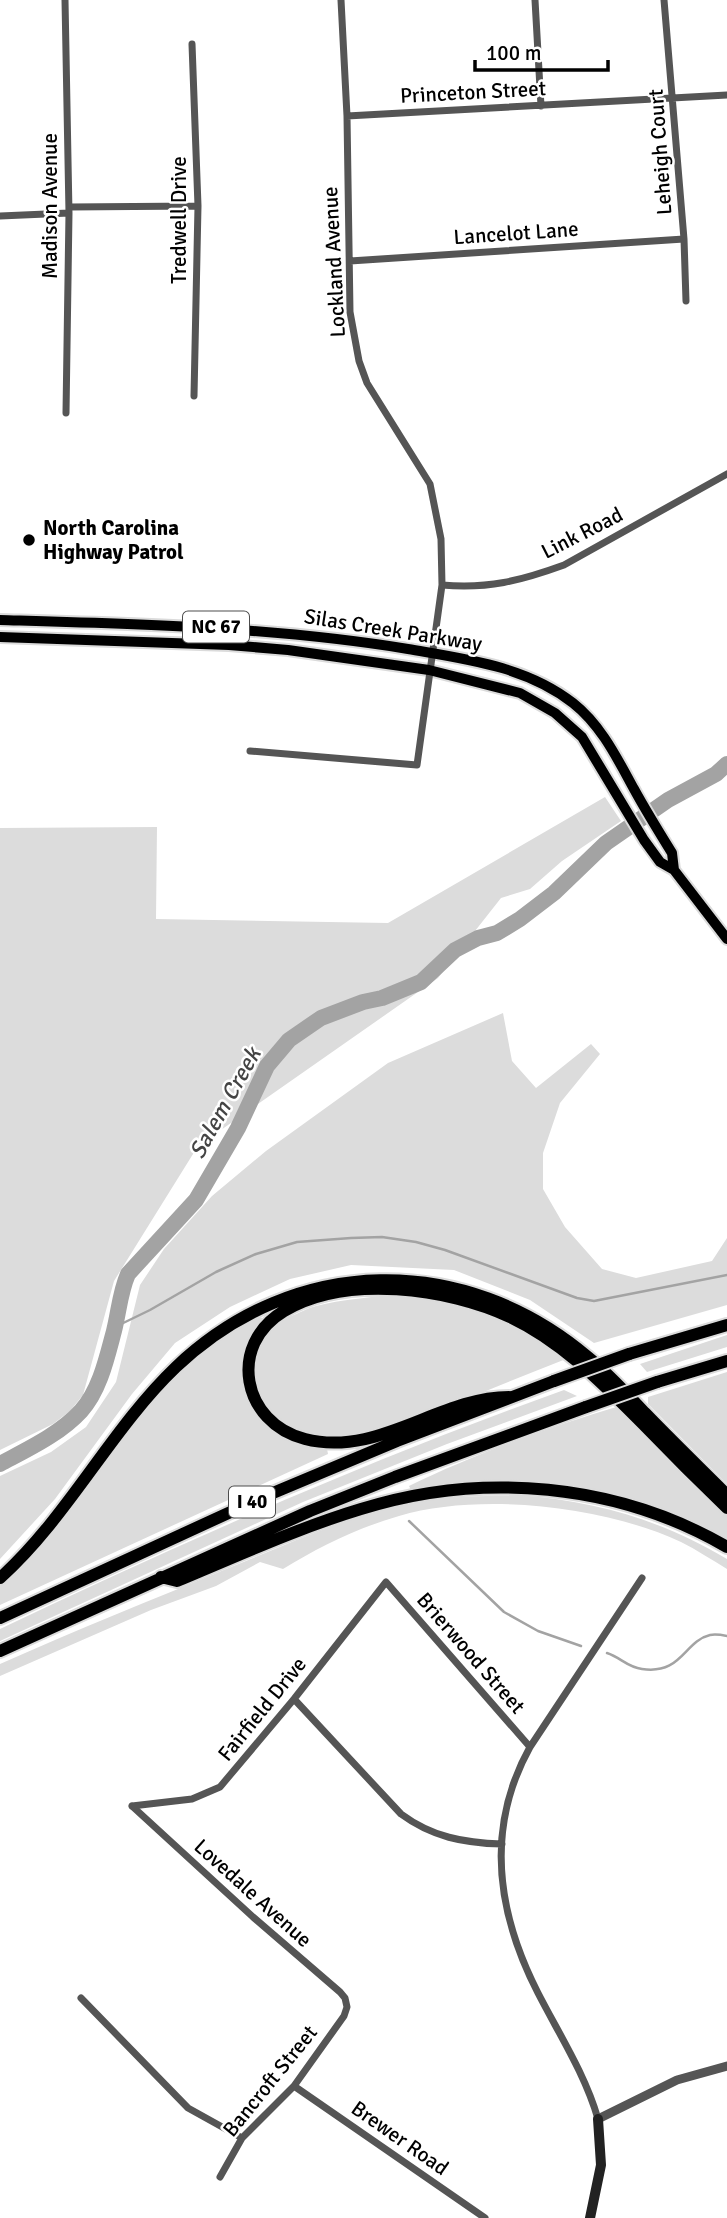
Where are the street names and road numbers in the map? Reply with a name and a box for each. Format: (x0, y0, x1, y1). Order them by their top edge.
street label: Princeton Street (399, 75, 547, 109)
street label: Leheigh Court (643, 88, 677, 216)
street label: Madison Avenue (37, 133, 63, 279)
street label: Tredwell Drive (166, 156, 192, 284)
street label: Lockland Avenue (317, 186, 351, 338)
street label: Lancelot Lane (453, 216, 579, 250)
street label: Link Road (537, 501, 627, 565)
street label: Silas Creek Parkway (302, 603, 484, 657)
road number: NC 67 (183, 612, 249, 642)
road number: I 40 (229, 1486, 275, 1518)
street label: Brierwood Street (411, 1587, 531, 1719)
street label: Fairfield Drive (212, 1652, 312, 1766)
street label: Lovedale Avenue (189, 1833, 317, 1953)
street label: Bancroft Street (217, 2020, 323, 2142)
street label: Brewer Road (346, 2095, 454, 2181)

